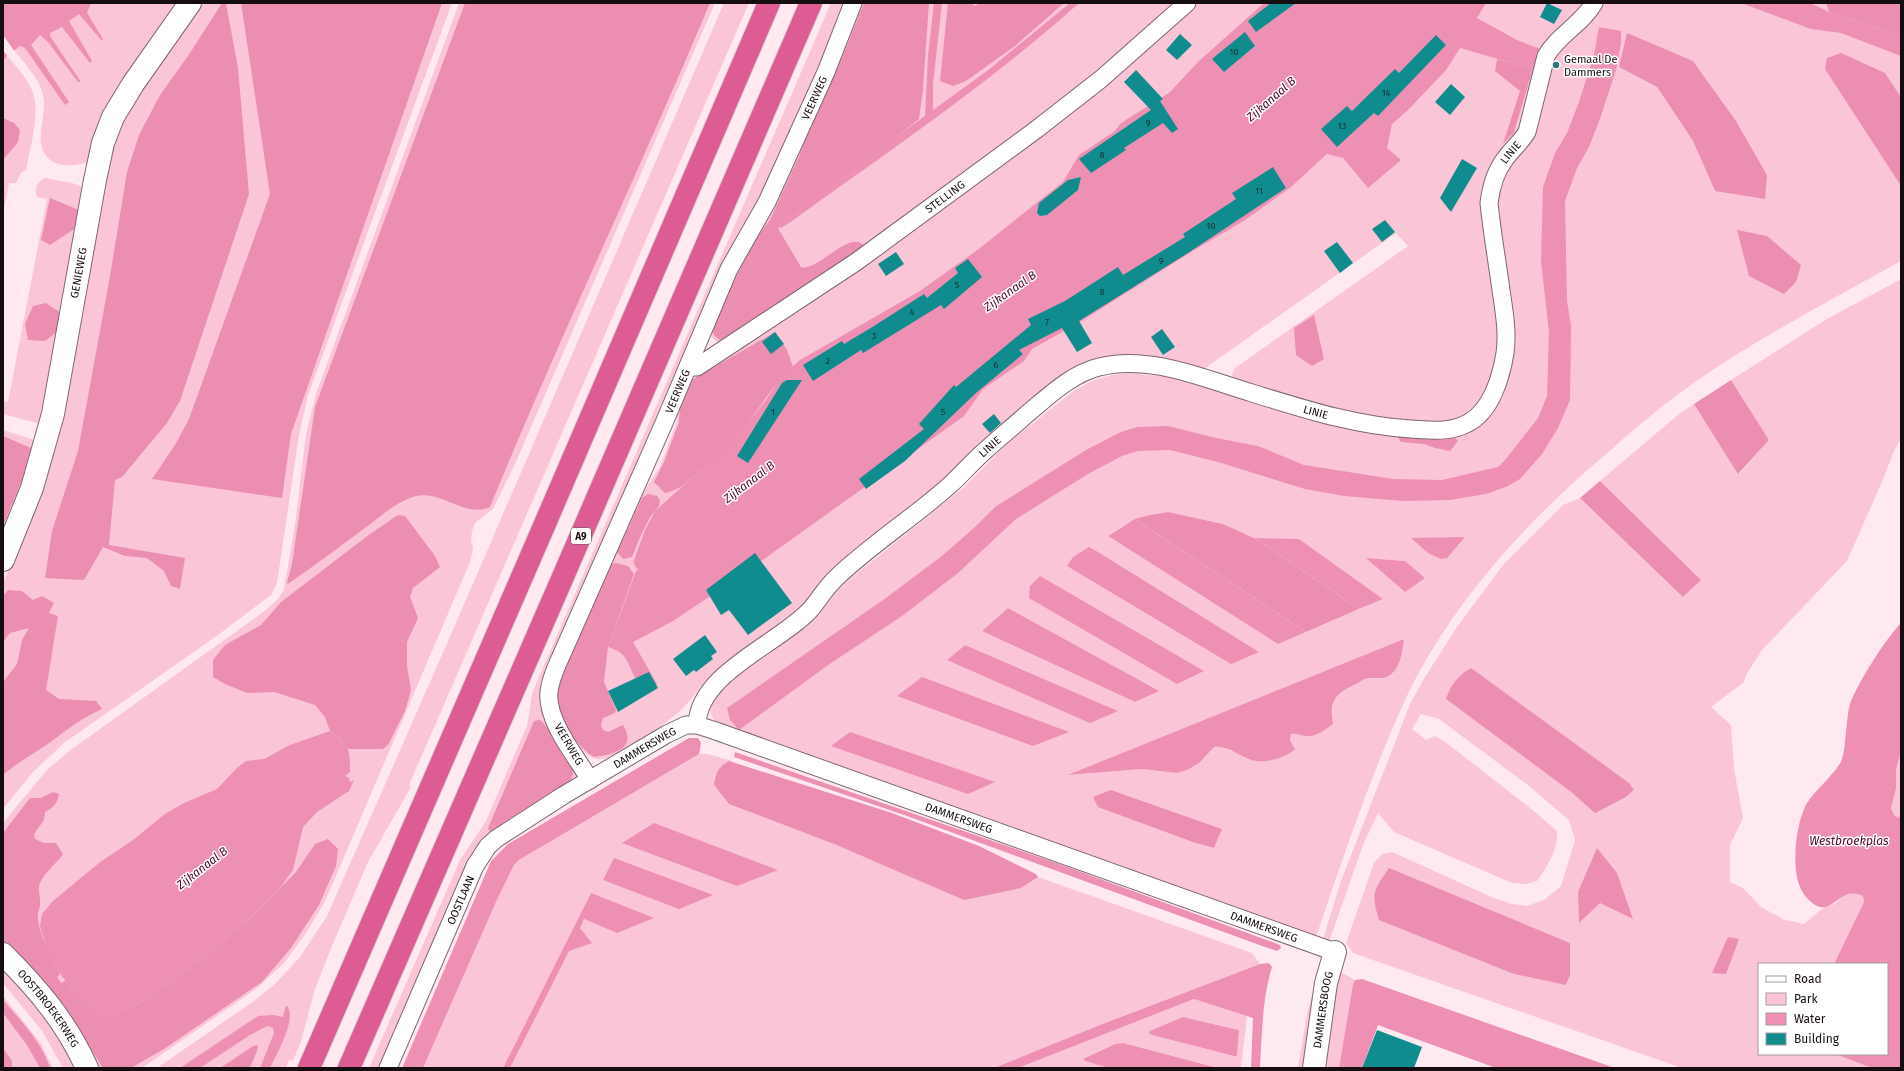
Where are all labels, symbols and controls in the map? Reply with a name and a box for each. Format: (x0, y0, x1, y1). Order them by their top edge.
house number: 10 (1230, 47, 1238, 57)
place label: Gemaal De Dammers (1564, 53, 1617, 79)
marker: Gemaal De Dammers (1551, 60, 1561, 70)
street label: VEERWEG (799, 74, 830, 122)
water label: Zijkanaal B (1243, 74, 1298, 125)
house number: 14 (1382, 88, 1391, 98)
house number: 9 (1146, 118, 1151, 128)
house number: 13 (1338, 121, 1346, 131)
street label: LINIE (1498, 139, 1524, 166)
house number: 8 (1100, 150, 1105, 160)
street label: STELLING (923, 178, 968, 216)
house number: 11 (1255, 186, 1263, 196)
house number: 10 (1207, 221, 1215, 231)
street label: GENIEWEG (68, 246, 90, 299)
house number: 9 (1159, 256, 1164, 266)
water label: Zijkanaal B (980, 268, 1039, 315)
house number: 5 (955, 280, 960, 290)
house number: 8 (1100, 287, 1105, 297)
house number: 4 (910, 307, 915, 317)
house number: 7 (1045, 317, 1049, 327)
house number: 3 (872, 331, 876, 341)
house number: 2 (826, 356, 830, 366)
house number: 6 (994, 360, 999, 370)
street label: VEERWEG (663, 367, 693, 415)
street label: LINIE (1302, 403, 1330, 422)
house number: 1 (771, 407, 775, 417)
house number: 5 (941, 407, 946, 417)
street label: LINIE (976, 433, 1004, 460)
water label: Zijkanaal B (720, 458, 777, 506)
road number: A9 (571, 528, 591, 544)
street label: VEERWEG (551, 721, 586, 768)
street label: DAMMERSWEG (611, 725, 678, 771)
street label: DAMMERSWEG (923, 800, 994, 836)
water label: Westbroekplas (1809, 834, 1889, 848)
water label: Zijkanaal B (173, 844, 230, 893)
street label: OOSTLAAN (445, 874, 477, 927)
street label: DAMMERSWEG (1228, 909, 1299, 945)
legend (1758, 963, 1888, 1055)
street label: OOSTBROEKERWEG (15, 967, 81, 1050)
street label: DAMMERSBOOG (1311, 970, 1336, 1049)
text: Road (1794, 972, 1822, 986)
text: Park (1794, 992, 1818, 1006)
text: Water (1794, 1012, 1826, 1026)
text: Building (1794, 1032, 1840, 1046)

